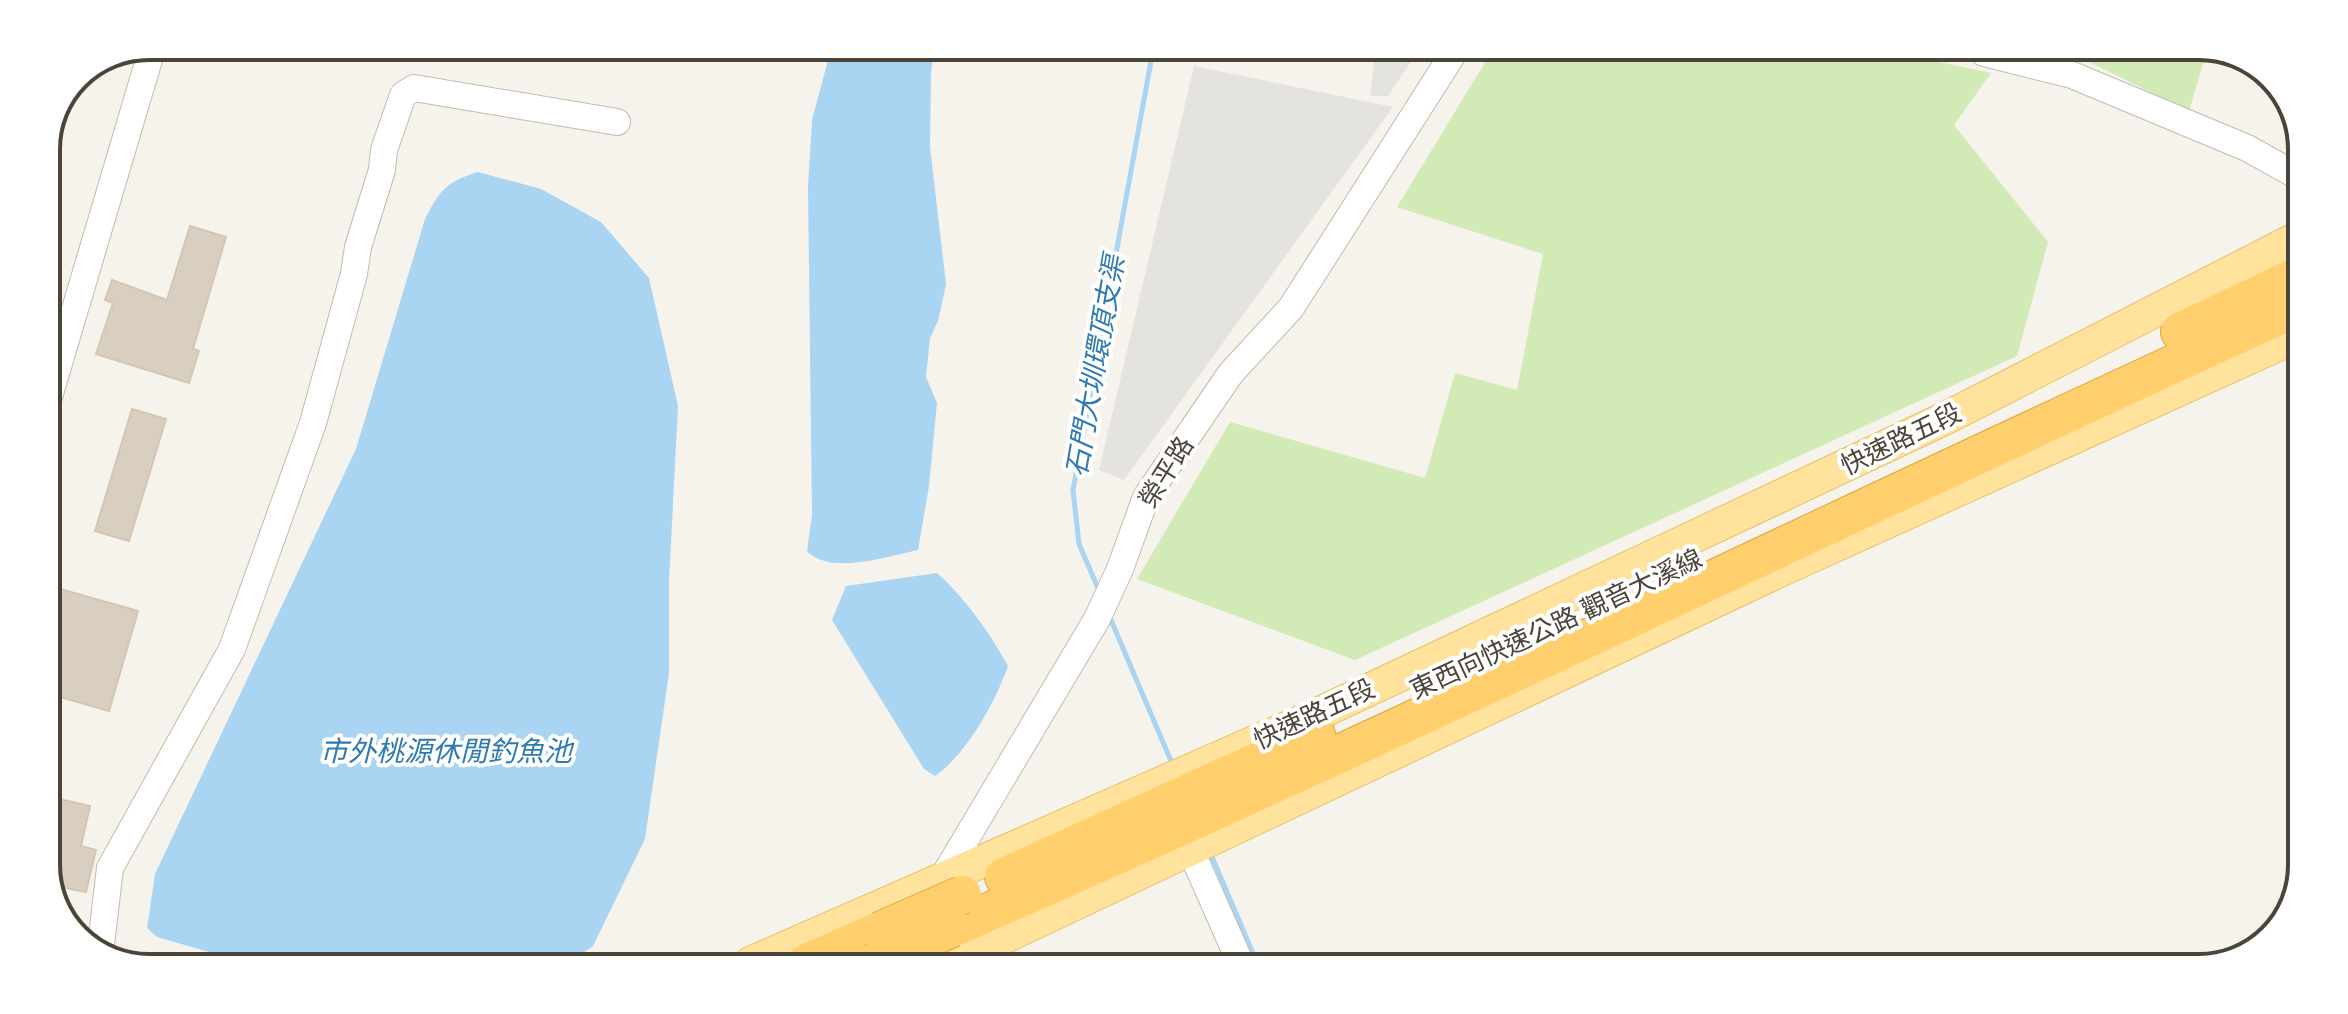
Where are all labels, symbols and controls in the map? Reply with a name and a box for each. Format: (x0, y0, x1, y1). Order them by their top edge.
water label: 石門大圳環頂支渠 (1059, 249, 1132, 479)
street label: 快速路五段 (1836, 396, 1966, 482)
street label: 榮平路 (1132, 430, 1200, 514)
street label: 東西向快速公路 觀音大溪線 (1405, 542, 1707, 706)
street label: 快速路五段 (1248, 672, 1380, 756)
water label: 市外桃源休閒釣魚池 (320, 734, 575, 768)

